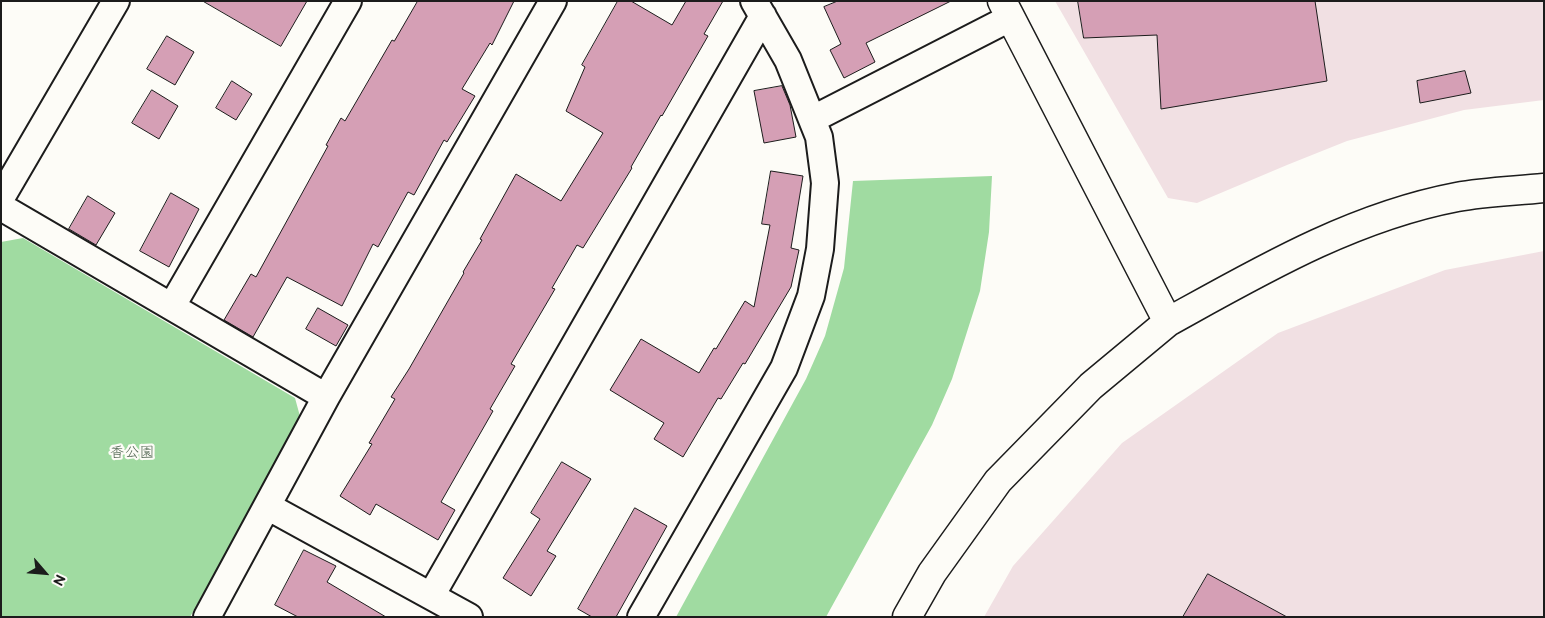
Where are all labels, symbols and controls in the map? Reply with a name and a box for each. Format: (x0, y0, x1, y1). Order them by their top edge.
park label: 香公園 (110, 444, 154, 462)
north arrow (20, 548, 70, 598)
text: N (49, 571, 69, 589)

